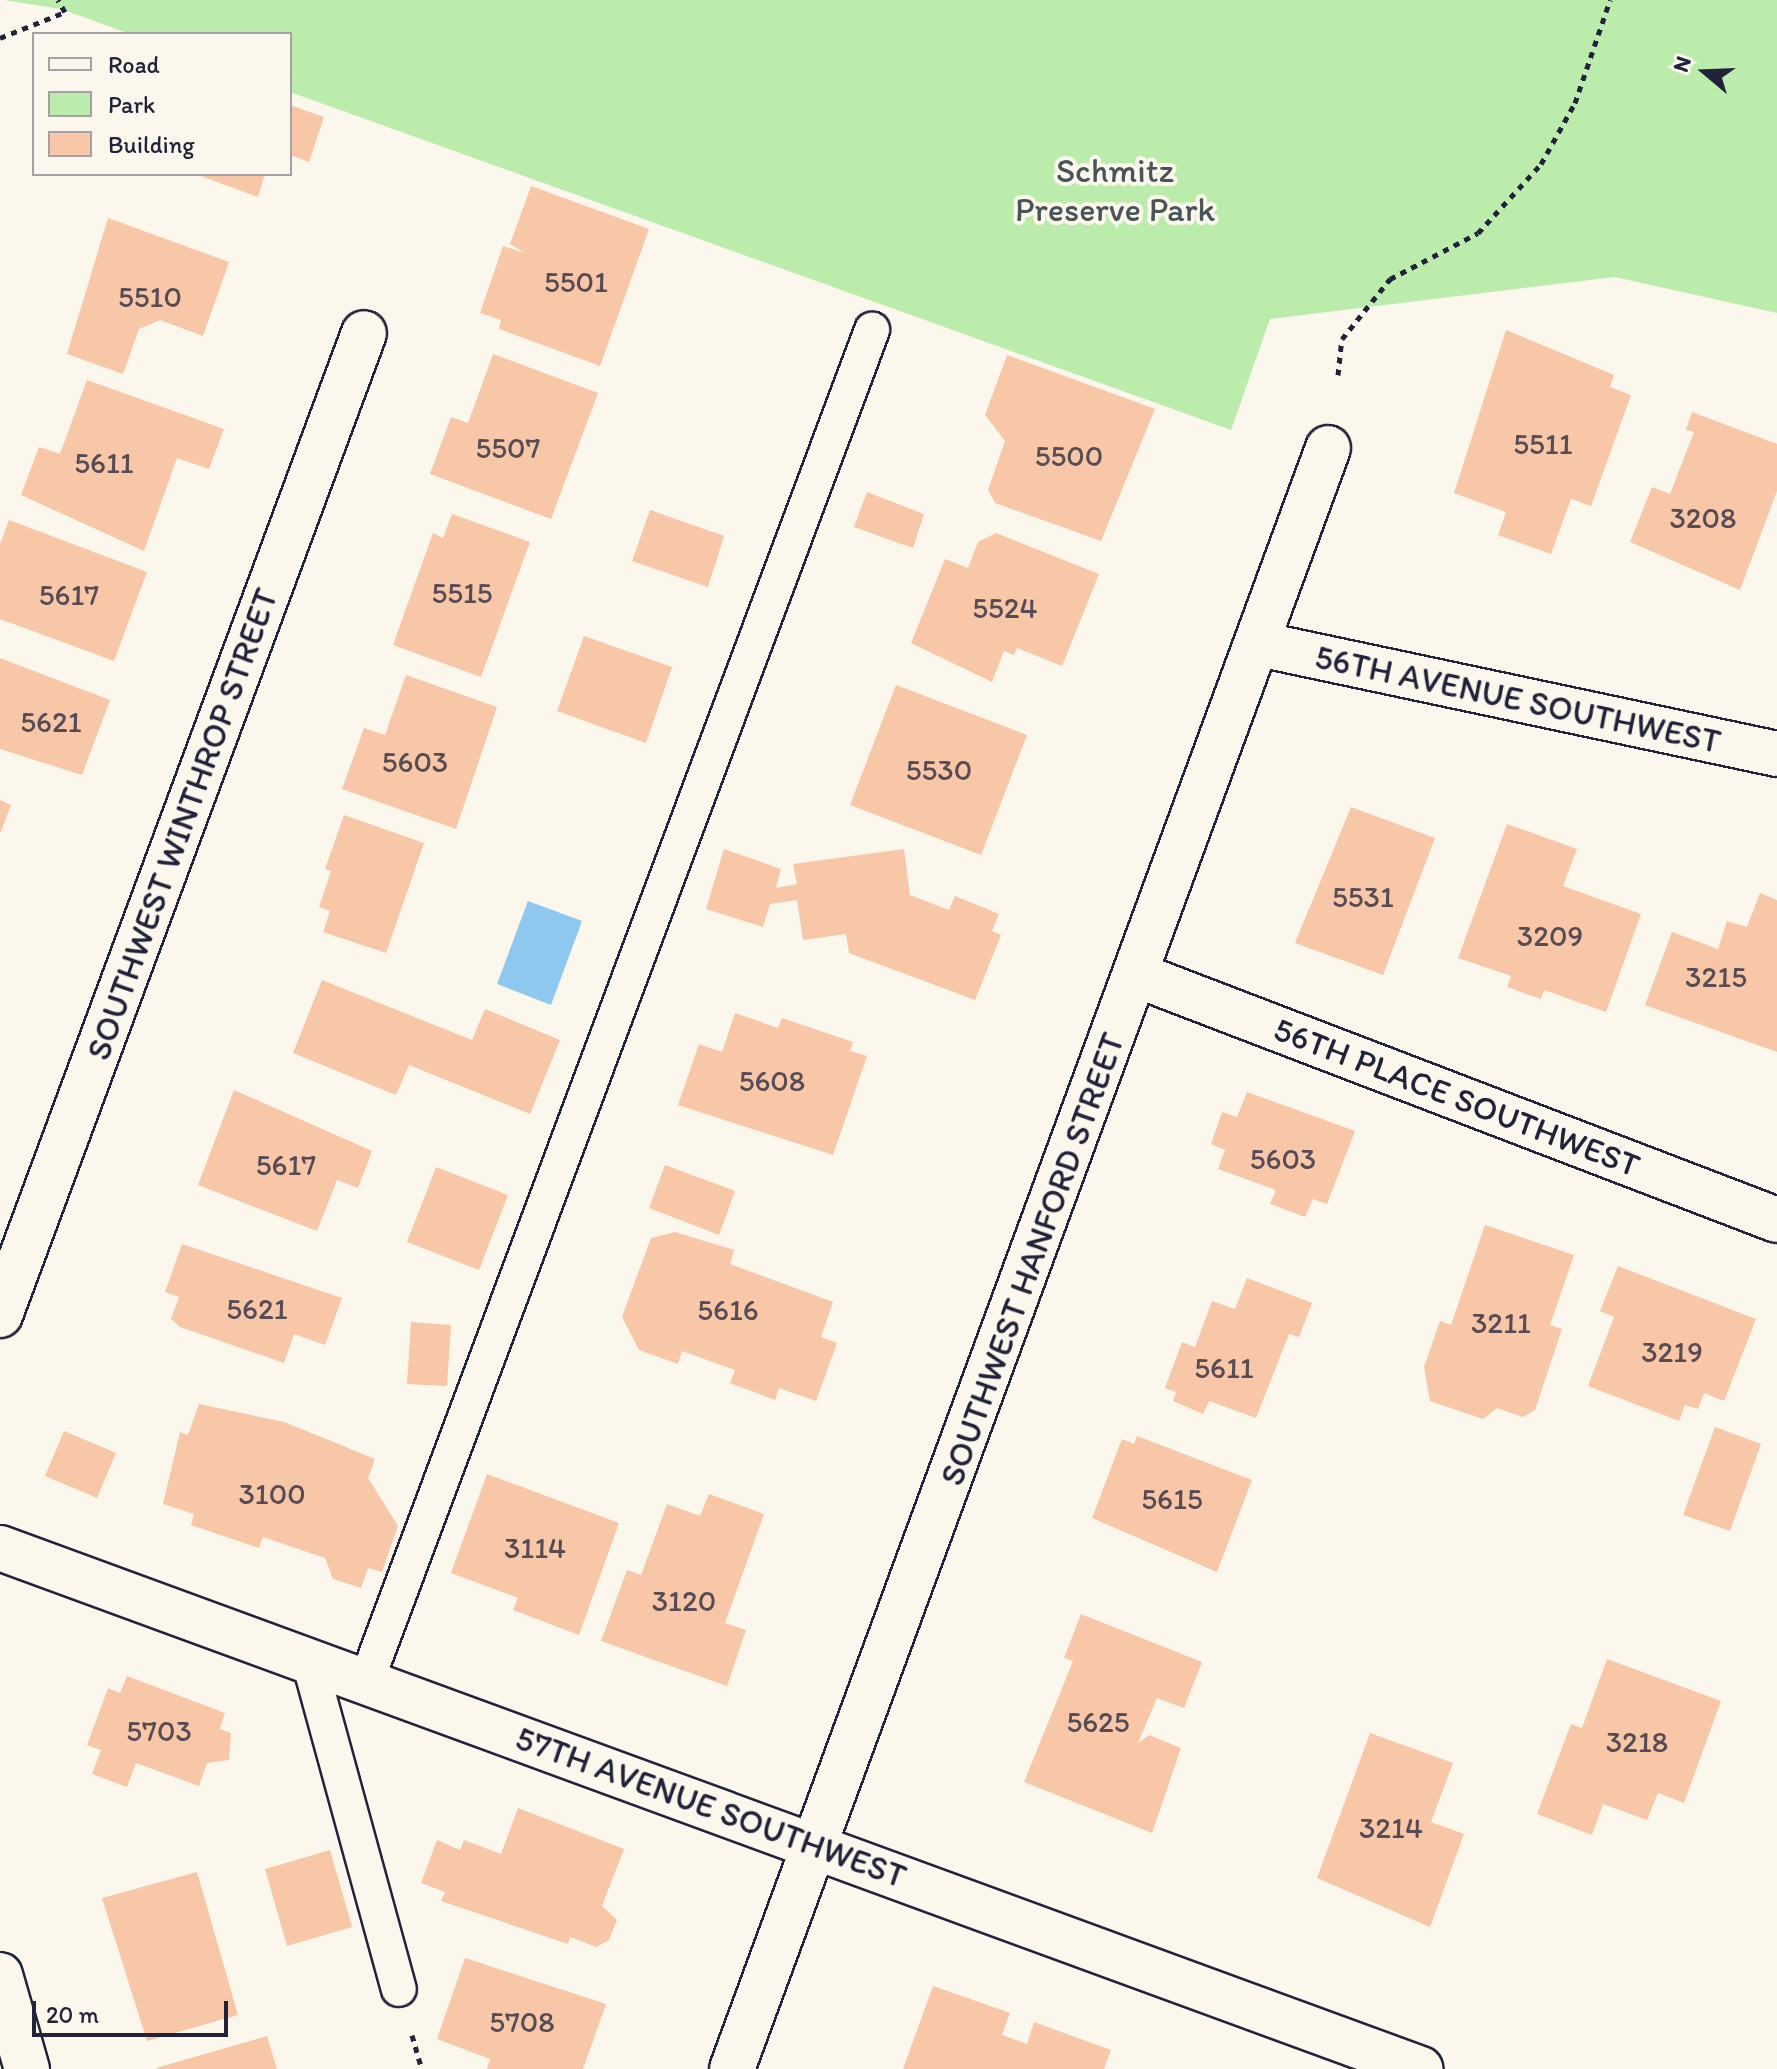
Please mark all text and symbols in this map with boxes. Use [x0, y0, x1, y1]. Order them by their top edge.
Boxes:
legend [32, 32, 292, 176]
north arrow [1665, 32, 1745, 112]
text: Road [108, 50, 160, 79]
text: N [1667, 53, 1697, 75]
text: Park [108, 90, 155, 119]
text: Building [108, 130, 195, 159]
park label: Schmitz Preserve Park [1015, 150, 1215, 230]
house number: 5501 [544, 264, 608, 300]
house number: 5510 [118, 279, 182, 315]
house number: 5511 [1513, 426, 1573, 462]
house number: 5507 [476, 430, 540, 466]
house number: 5500 [1035, 438, 1103, 474]
house number: 5611 [74, 445, 134, 481]
house number: 3208 [1669, 500, 1737, 536]
house number: 5515 [431, 575, 493, 611]
house number: 5617 [39, 577, 99, 613]
street label: SOUTHWEST WINTHROP STREET [77, 583, 287, 1065]
house number: 5524 [972, 590, 1038, 626]
street label: 56TH AVENUE SOUTHWEST [1312, 636, 1724, 762]
house number: 5621 [20, 704, 82, 740]
house number: 5603 [382, 744, 448, 780]
house number: 5530 [906, 752, 972, 788]
house number: 5531 [1332, 879, 1394, 915]
house number: 3209 [1517, 918, 1583, 954]
house number: 3215 [1685, 959, 1747, 995]
street label: 56TH PLACE SOUTHWEST [1269, 1008, 1645, 1186]
street label: SOUTHWEST HANFORD STREET [931, 1027, 1133, 1491]
house number: 5608 [739, 1063, 805, 1099]
house number: 5603 [1250, 1141, 1316, 1177]
house number: 5617 [256, 1147, 316, 1183]
house number: 5621 [226, 1291, 288, 1327]
house number: 5616 [697, 1292, 759, 1328]
house number: 3211 [1471, 1305, 1531, 1341]
house number: 3219 [1641, 1334, 1703, 1370]
house number: 5611 [1194, 1350, 1254, 1386]
house number: 3100 [238, 1476, 306, 1512]
house number: 5615 [1141, 1481, 1203, 1517]
house number: 3114 [504, 1530, 566, 1566]
house number: 3120 [652, 1583, 716, 1619]
house number: 5625 [1066, 1704, 1130, 1740]
house number: 5703 [126, 1713, 192, 1749]
street label: 57TH AVENUE SOUTHWEST [511, 1717, 911, 1897]
house number: 3218 [1606, 1724, 1668, 1760]
house number: 3214 [1359, 1810, 1423, 1846]
scale bar [36, 1985, 232, 2035]
text: 20 m [46, 2000, 99, 2029]
house number: 5708 [489, 2004, 555, 2040]

